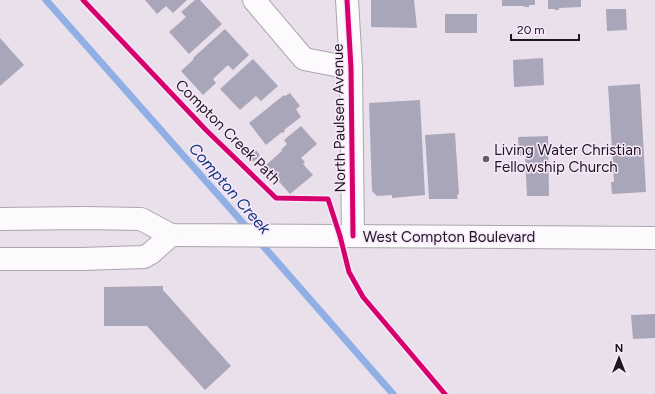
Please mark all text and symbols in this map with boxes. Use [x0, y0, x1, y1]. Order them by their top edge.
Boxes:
scale bar [511, 16, 579, 42]
text: 20 m [517, 23, 545, 37]
street label: North Paulsen Avenue [329, 43, 349, 193]
street label: Compton Creek Path [172, 76, 284, 188]
water label: Compton Creek [185, 138, 275, 238]
place label: Living Water Christian Fellowship Church [494, 141, 641, 176]
marker: Living Water Christian Fellowship Church [481, 154, 491, 164]
street label: West Compton Boulevard [363, 228, 535, 246]
north arrow [599, 338, 639, 378]
text: N [615, 342, 623, 355]

